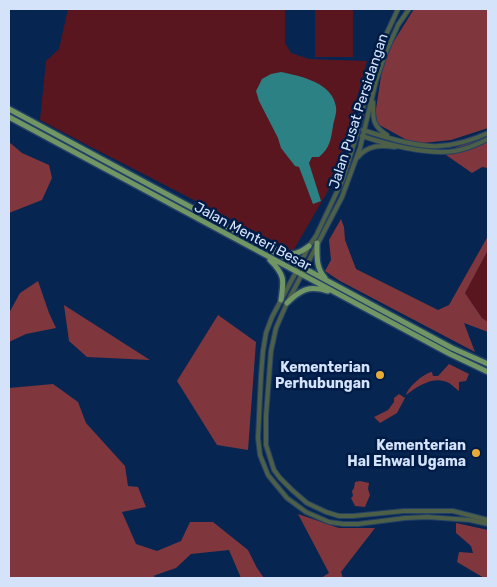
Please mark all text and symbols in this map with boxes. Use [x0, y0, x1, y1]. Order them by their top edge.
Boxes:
street label: Jalan Pusat Persidangan [325, 31, 392, 191]
street label: Jalan Menteri Besar [191, 198, 315, 275]
place label: Kementerian Perhubungan [275, 359, 370, 392]
marker: Kementerian Perhubungan [374, 369, 386, 381]
place label: Kementerian Hal Ehwal Ugama [347, 437, 466, 470]
marker: Kementerian Hal Ehwal Ugama [470, 447, 482, 459]

